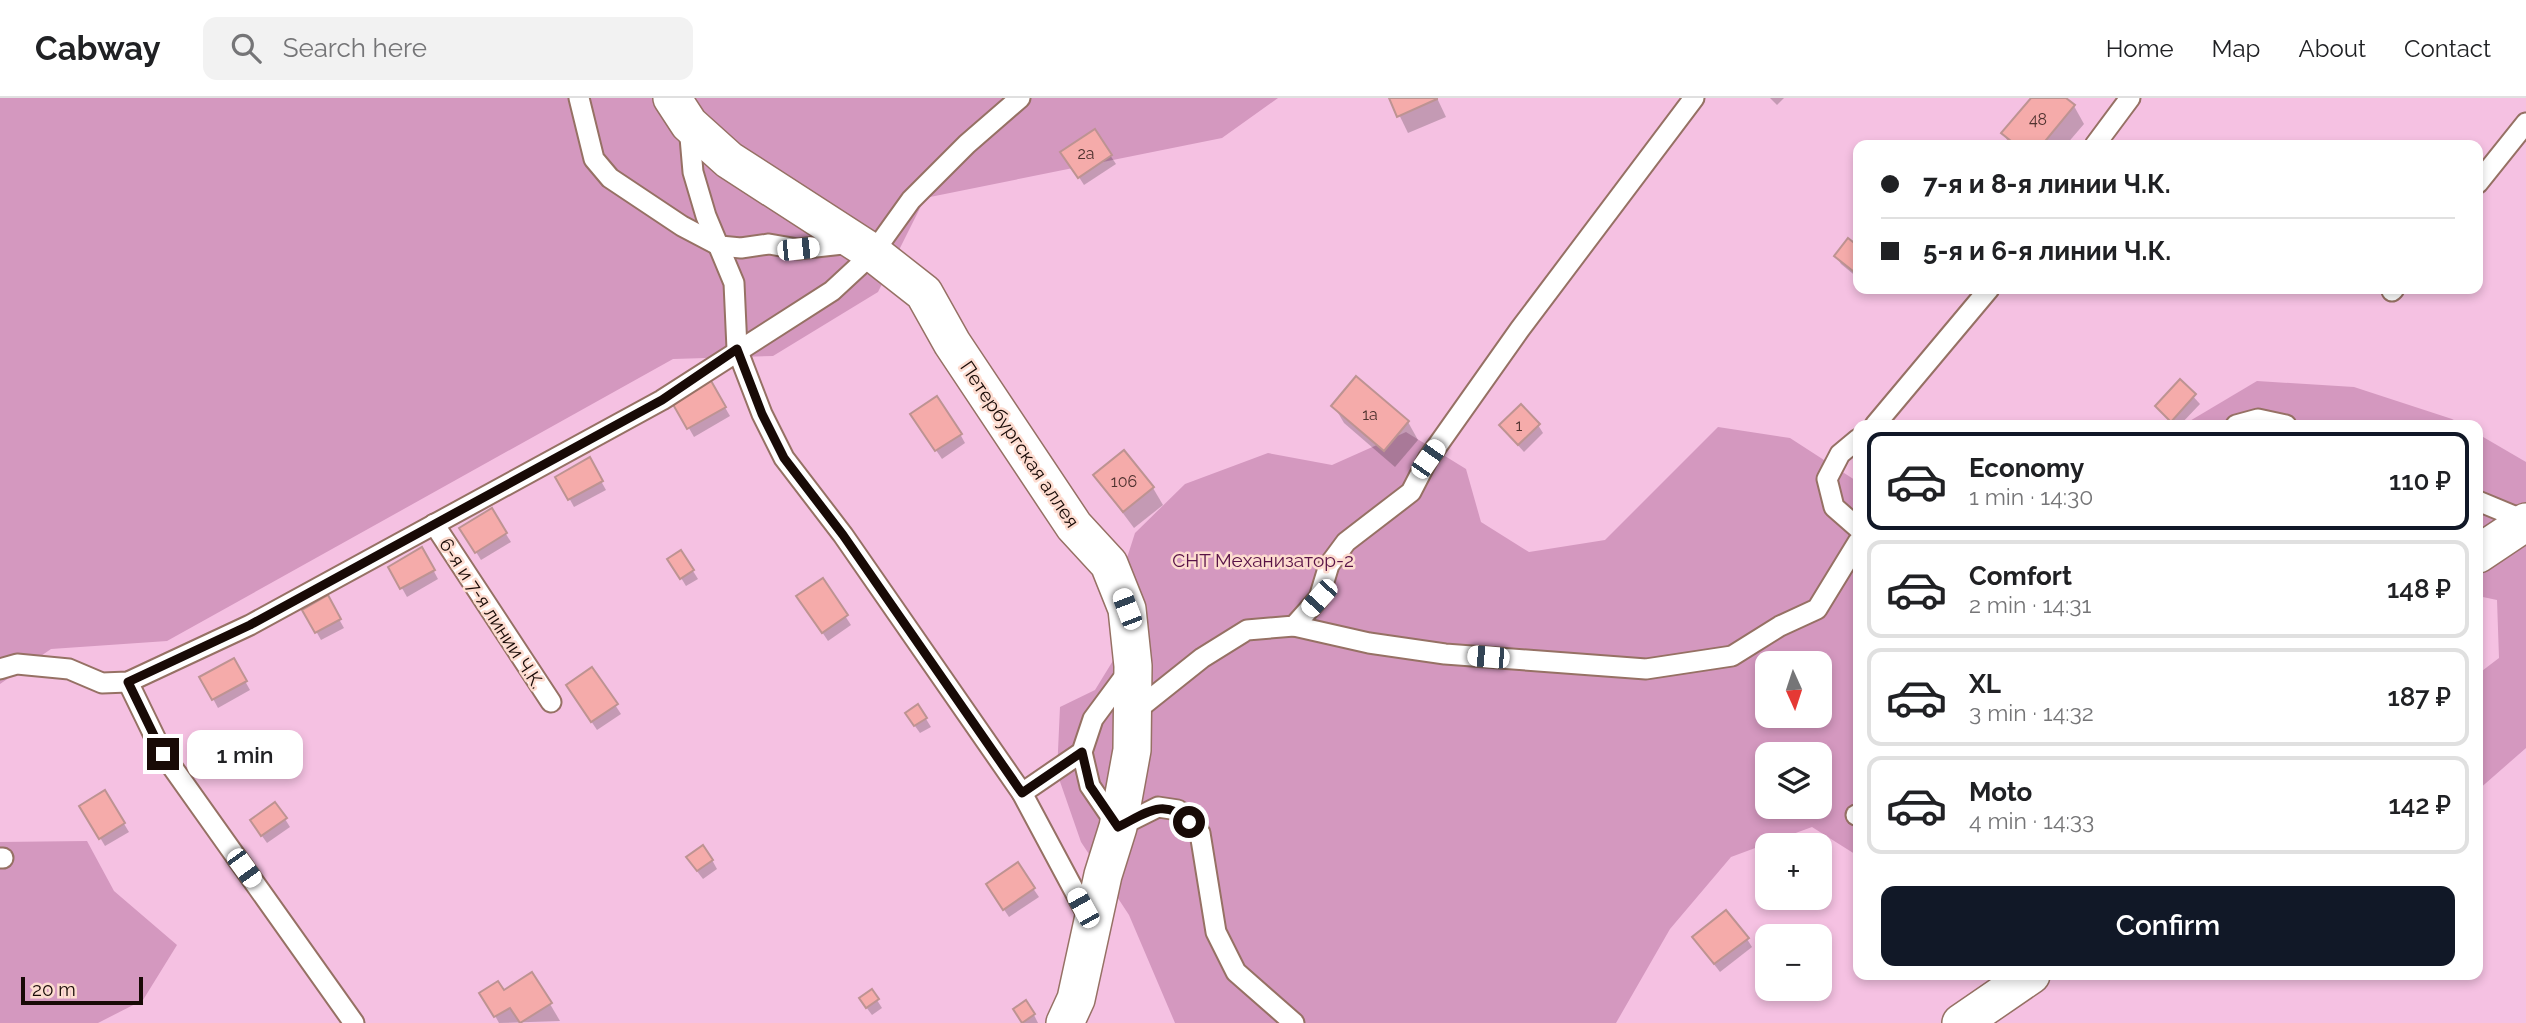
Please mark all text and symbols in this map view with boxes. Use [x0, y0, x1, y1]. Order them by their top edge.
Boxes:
search box [203, 17, 693, 80]
text: Cabway [35, 29, 161, 68]
icon: search [227, 29, 265, 67]
text: Search here [283, 33, 427, 63]
text: Home [2106, 34, 2174, 63]
text: Map [2212, 34, 2260, 63]
text: About [2298, 34, 2366, 63]
text: Contact [2404, 34, 2491, 63]
house number: 48 [2029, 110, 2047, 129]
house number: 2а [1077, 144, 1095, 163]
text: 7-я и 8-я линии Ч.К. [1923, 169, 2171, 199]
car [777, 236, 820, 262]
text: 5-я и 6-я линии Ч.К. [1923, 236, 2171, 266]
street label: Петербургская аллея [956, 357, 1084, 531]
house number: 1а [1362, 405, 1378, 424]
house number: 1 [1516, 416, 1523, 435]
car [1408, 436, 1449, 482]
icon: car [1885, 450, 1948, 513]
text: Economy [1969, 453, 2084, 483]
text: 110 ₽ [2389, 466, 2451, 496]
house number: 106 [1111, 472, 1137, 491]
text: 1 min · 14:30 [1969, 483, 2093, 510]
street label: 6-я и 7-я линии Ч.К. [435, 534, 549, 692]
park label: СНТ Механизатор-2 [1172, 549, 1354, 571]
icon: car [1885, 558, 1948, 621]
text: Comfort [1969, 561, 2072, 591]
text: 148 ₽ [2387, 574, 2451, 604]
car [1298, 575, 1341, 621]
car [1110, 586, 1145, 632]
text: 2 min · 14:31 [1969, 591, 2091, 618]
car [1467, 645, 1510, 669]
north arrow [1755, 651, 1832, 728]
map controls [1755, 651, 1832, 1001]
icon: car [1885, 666, 1948, 729]
text: XL [1969, 669, 2001, 699]
text: 187 ₽ [2387, 682, 2451, 712]
text: 3 min · 14:32 [1969, 699, 2094, 726]
callout: 1 min [188, 730, 303, 778]
route end [147, 738, 179, 770]
text: 1 min [216, 741, 274, 768]
button: layers [1755, 742, 1832, 819]
icon: car [1885, 774, 1948, 837]
text: Moto [1969, 777, 2032, 807]
text: 142 ₽ [2388, 790, 2451, 820]
route start [1173, 806, 1205, 838]
text: 4 min · 14:33 [1969, 807, 2094, 834]
button: + [1755, 833, 1832, 910]
car [224, 845, 265, 891]
car [1064, 885, 1103, 931]
button: Confirm [1881, 886, 2455, 966]
button: − [1755, 924, 1832, 1001]
scale bar [21, 974, 144, 1006]
text: 20 m [32, 978, 76, 1000]

